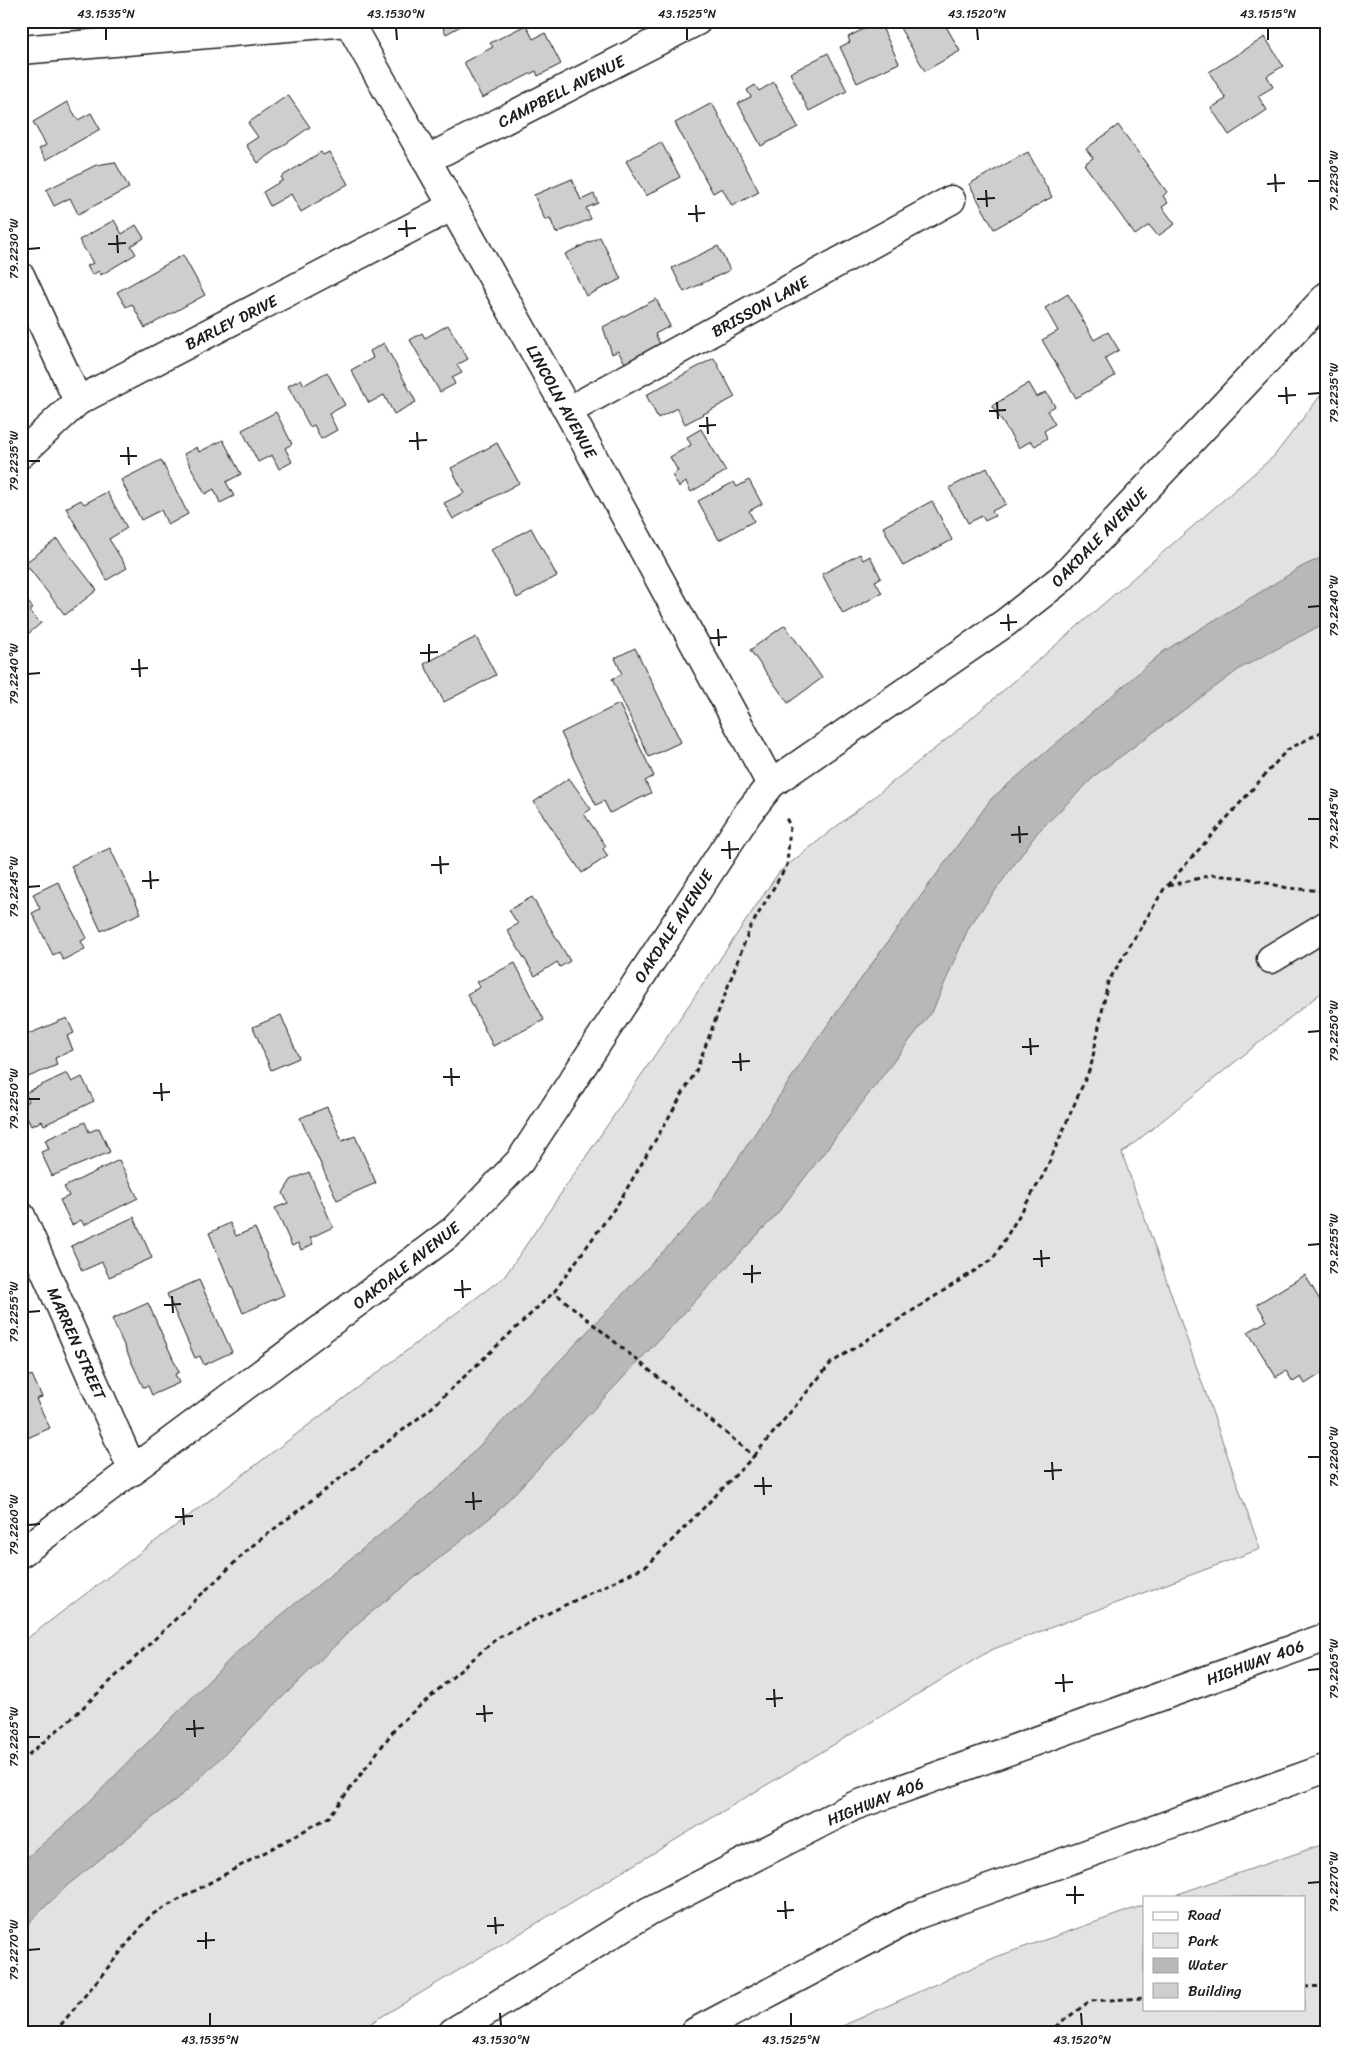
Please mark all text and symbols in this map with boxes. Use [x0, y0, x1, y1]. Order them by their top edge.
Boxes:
text: 43.1535°N [77, 3, 135, 25]
text: 43.1530°N [367, 3, 426, 25]
text: 43.1525°N [658, 3, 717, 25]
text: 43.1520°N [948, 3, 1007, 25]
text: 43.1515°N [1240, 3, 1297, 25]
street label: CAMPBELL AVENUE [492, 46, 631, 136]
text: 79.2230°W [1323, 150, 1345, 211]
text: 79.2230°W [3, 218, 25, 279]
street label: BRISSON LANE [706, 267, 816, 345]
street label: BARLEY DRIVE [180, 286, 284, 358]
street label: LINCOLN AVENUE [518, 339, 606, 465]
text: 79.2235°W [1323, 362, 1345, 423]
text: 79.2235°W [3, 430, 25, 491]
street label: OAKDALE AVENUE [1044, 480, 1156, 594]
text: 79.2240°W [1323, 575, 1345, 637]
text: 79.2240°W [3, 643, 25, 705]
text: 79.2245°W [1323, 788, 1345, 849]
text: 79.2245°W [3, 856, 25, 917]
street label: OAKDALE AVENUE [626, 863, 722, 989]
text: 79.2250°W [1323, 1000, 1345, 1062]
text: 79.2250°W [3, 1068, 25, 1130]
street label: OAKDALE AVENUE [346, 1213, 467, 1317]
text: 79.2255°W [1323, 1213, 1345, 1274]
text: 79.2255°W [3, 1281, 25, 1342]
street label: MARREN STREET [39, 1282, 115, 1406]
text: 79.2260°W [1323, 1426, 1345, 1487]
text: 79.2260°W [3, 1494, 25, 1555]
street label: HIGHWAY 406 [1202, 1631, 1308, 1694]
text: 79.2265°W [1323, 1638, 1345, 1699]
text: 79.2265°W [3, 1706, 25, 1767]
street label: HIGHWAY 406 [822, 1769, 928, 1834]
text: 79.2270°W [1323, 1851, 1345, 1912]
legend [1143, 1896, 1306, 2010]
text: Road [1188, 1902, 1221, 1928]
text: 79.2270°W [3, 1919, 25, 1980]
text: Park [1188, 1928, 1219, 1954]
text: Water [1188, 1952, 1228, 1978]
text: Building [1188, 1978, 1242, 2004]
text: 43.1535°N [181, 2029, 239, 2051]
text: 43.1530°N [472, 2029, 531, 2051]
text: 43.1525°N [762, 2029, 821, 2051]
text: 43.1520°N [1053, 2029, 1112, 2051]

